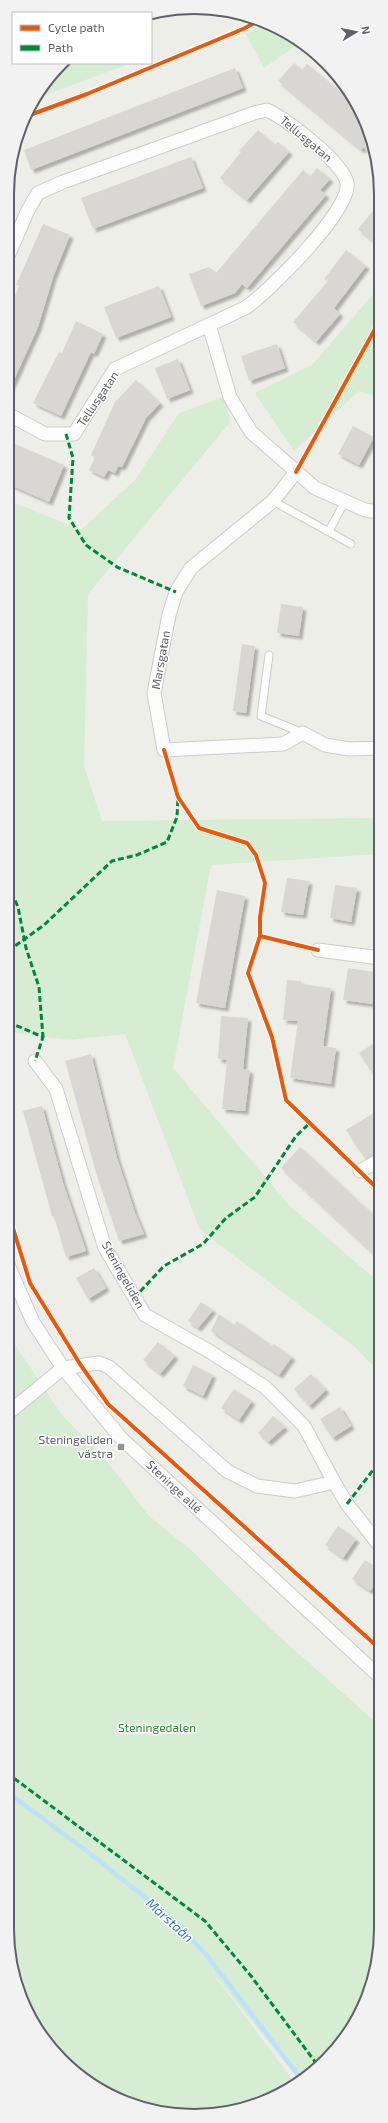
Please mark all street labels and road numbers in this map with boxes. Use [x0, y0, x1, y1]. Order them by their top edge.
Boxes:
street label: Tellusgatan [278, 112, 335, 164]
street label: Tellusgatan [74, 368, 121, 429]
street label: Marsgatan [148, 629, 172, 690]
street label: Steningeliden [100, 1239, 148, 1311]
street label: Steninge allé [144, 1457, 205, 1515]

